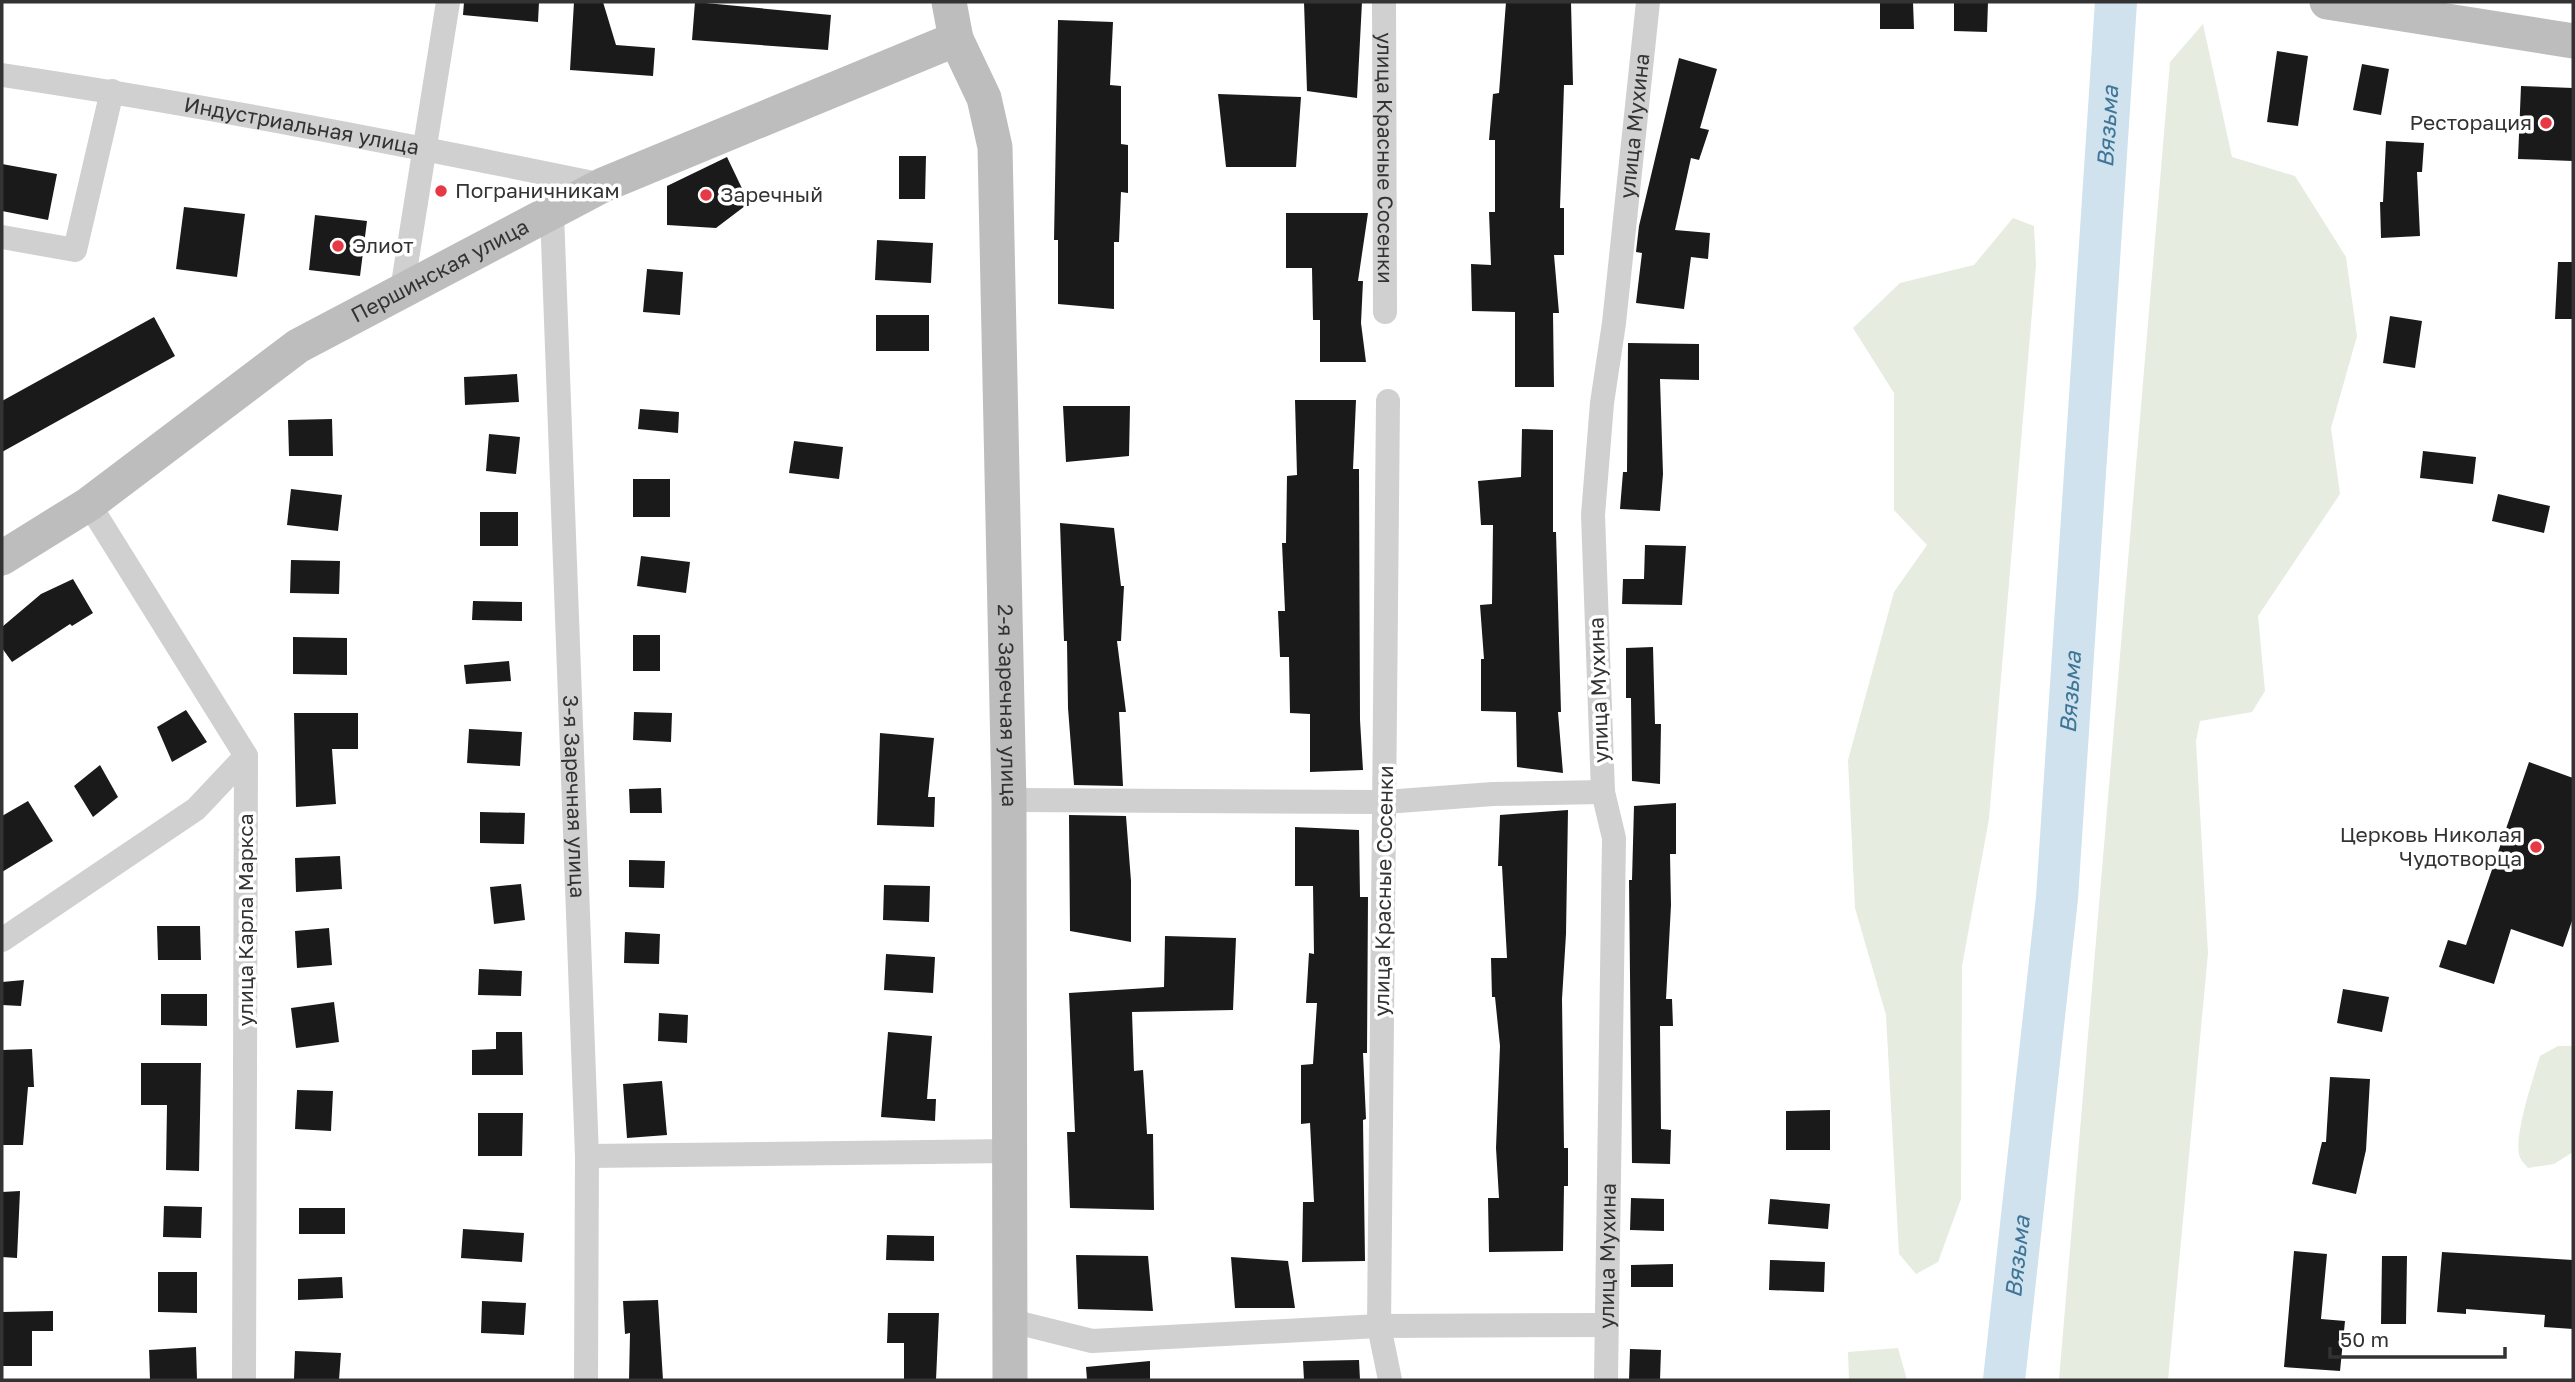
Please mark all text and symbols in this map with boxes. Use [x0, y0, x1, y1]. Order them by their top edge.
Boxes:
street label: улица Красные Сосенки [1372, 32, 1399, 284]
street label: улица Мухина [1613, 52, 1654, 200]
water label: Вязьма [2090, 84, 2124, 168]
street label: Индустриальная улица [182, 91, 422, 160]
place label: Ресторация [2410, 109, 2532, 135]
marker: Ресторация [2538, 115, 2554, 131]
place label: Пограничникам [455, 177, 620, 203]
place label: Заречный [720, 181, 823, 207]
marker: Пограничникам [433, 183, 449, 199]
marker: Заречный [698, 187, 714, 203]
street label: Першинская улица [346, 213, 533, 328]
place label: Элиот [352, 232, 413, 258]
marker: Элиот [330, 238, 346, 254]
street label: 2-я Заречная улица [993, 604, 1023, 807]
street label: улица Мухина [1582, 617, 1614, 763]
water label: Вязьма [2053, 649, 2086, 734]
street label: 3-я Заречная улица [558, 695, 591, 899]
street label: улица Красные Сосенки [1368, 765, 1398, 1017]
street label: улица Карла Маркса [232, 813, 258, 1027]
place label: Церковь Николая Чудотворца [2340, 821, 2522, 871]
marker: Церковь Николая Чудотворца [2528, 839, 2544, 855]
street label: улица Мухина [1593, 1183, 1621, 1329]
water label: Вязьма [1998, 1213, 2035, 1299]
scale bar [2330, 1316, 2505, 1360]
text: 50 m [2340, 1326, 2389, 1352]

